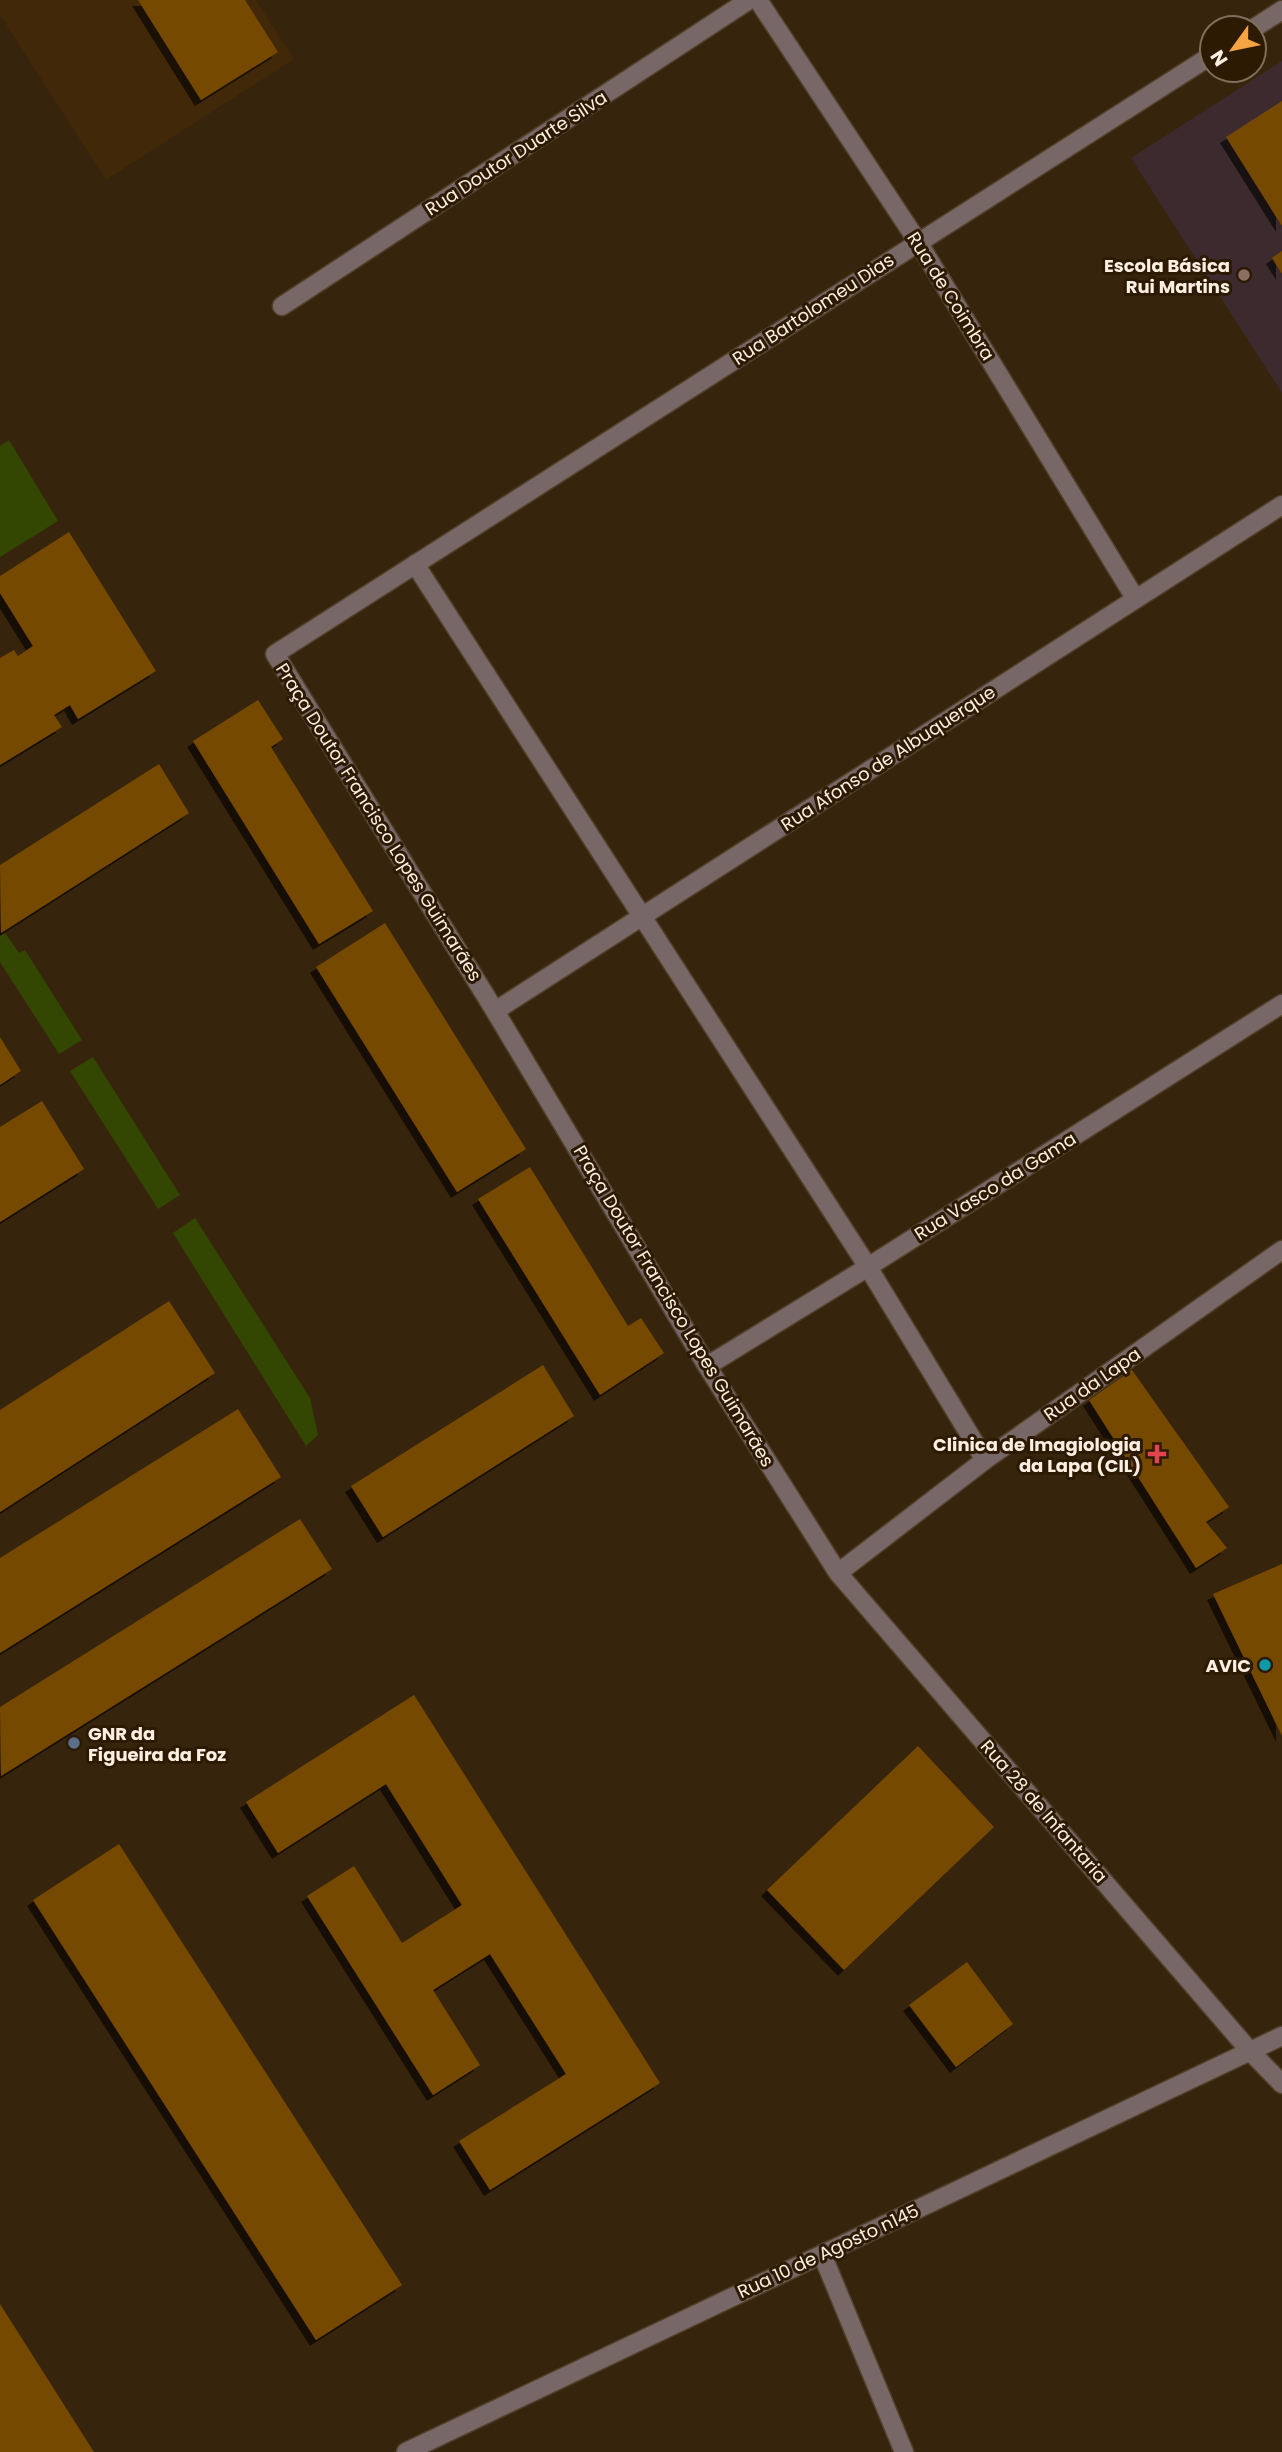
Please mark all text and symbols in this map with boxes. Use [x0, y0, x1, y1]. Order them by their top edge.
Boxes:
north arrow [1198, 14, 1268, 84]
text: N [1204, 45, 1234, 71]
street label: Rua Doutor Duarte Silva [420, 85, 612, 221]
street label: Rua de Coimbra [901, 227, 1001, 365]
street label: Rua Bartolomeu Dias [727, 247, 899, 371]
place label: Escola Básica Rui Martins [1104, 253, 1230, 299]
marker: Escola Básica Rui Martins [1236, 267, 1252, 283]
street label: Praça Doutor Francisco Lopes Guimarães [270, 658, 488, 986]
street label: Rua Afonso de Albuquerque [776, 679, 1000, 837]
street label: Rua Vasco da Gama [909, 1126, 1081, 1246]
street label: Praça Doutor Francisco Lopes Guimarães [568, 1141, 780, 1471]
street label: Rua da Lapa [1039, 1341, 1145, 1427]
place label: Clinica de Imagiologia da Lapa (CIL) [933, 1432, 1141, 1478]
marker: Clinica de Imagiologia da Lapa (CIL) [1147, 1444, 1167, 1464]
place label: AVIC [1206, 1653, 1251, 1678]
marker: AVIC [1257, 1657, 1273, 1673]
place label: GNR da Figueira da Foz [88, 1721, 226, 1767]
street label: Rua 28 de Infantaria [975, 1734, 1113, 1888]
marker: GNR da Figueira da Foz [66, 1735, 82, 1751]
street label: Rua 10 de Agosto n145 [733, 2198, 923, 2304]

